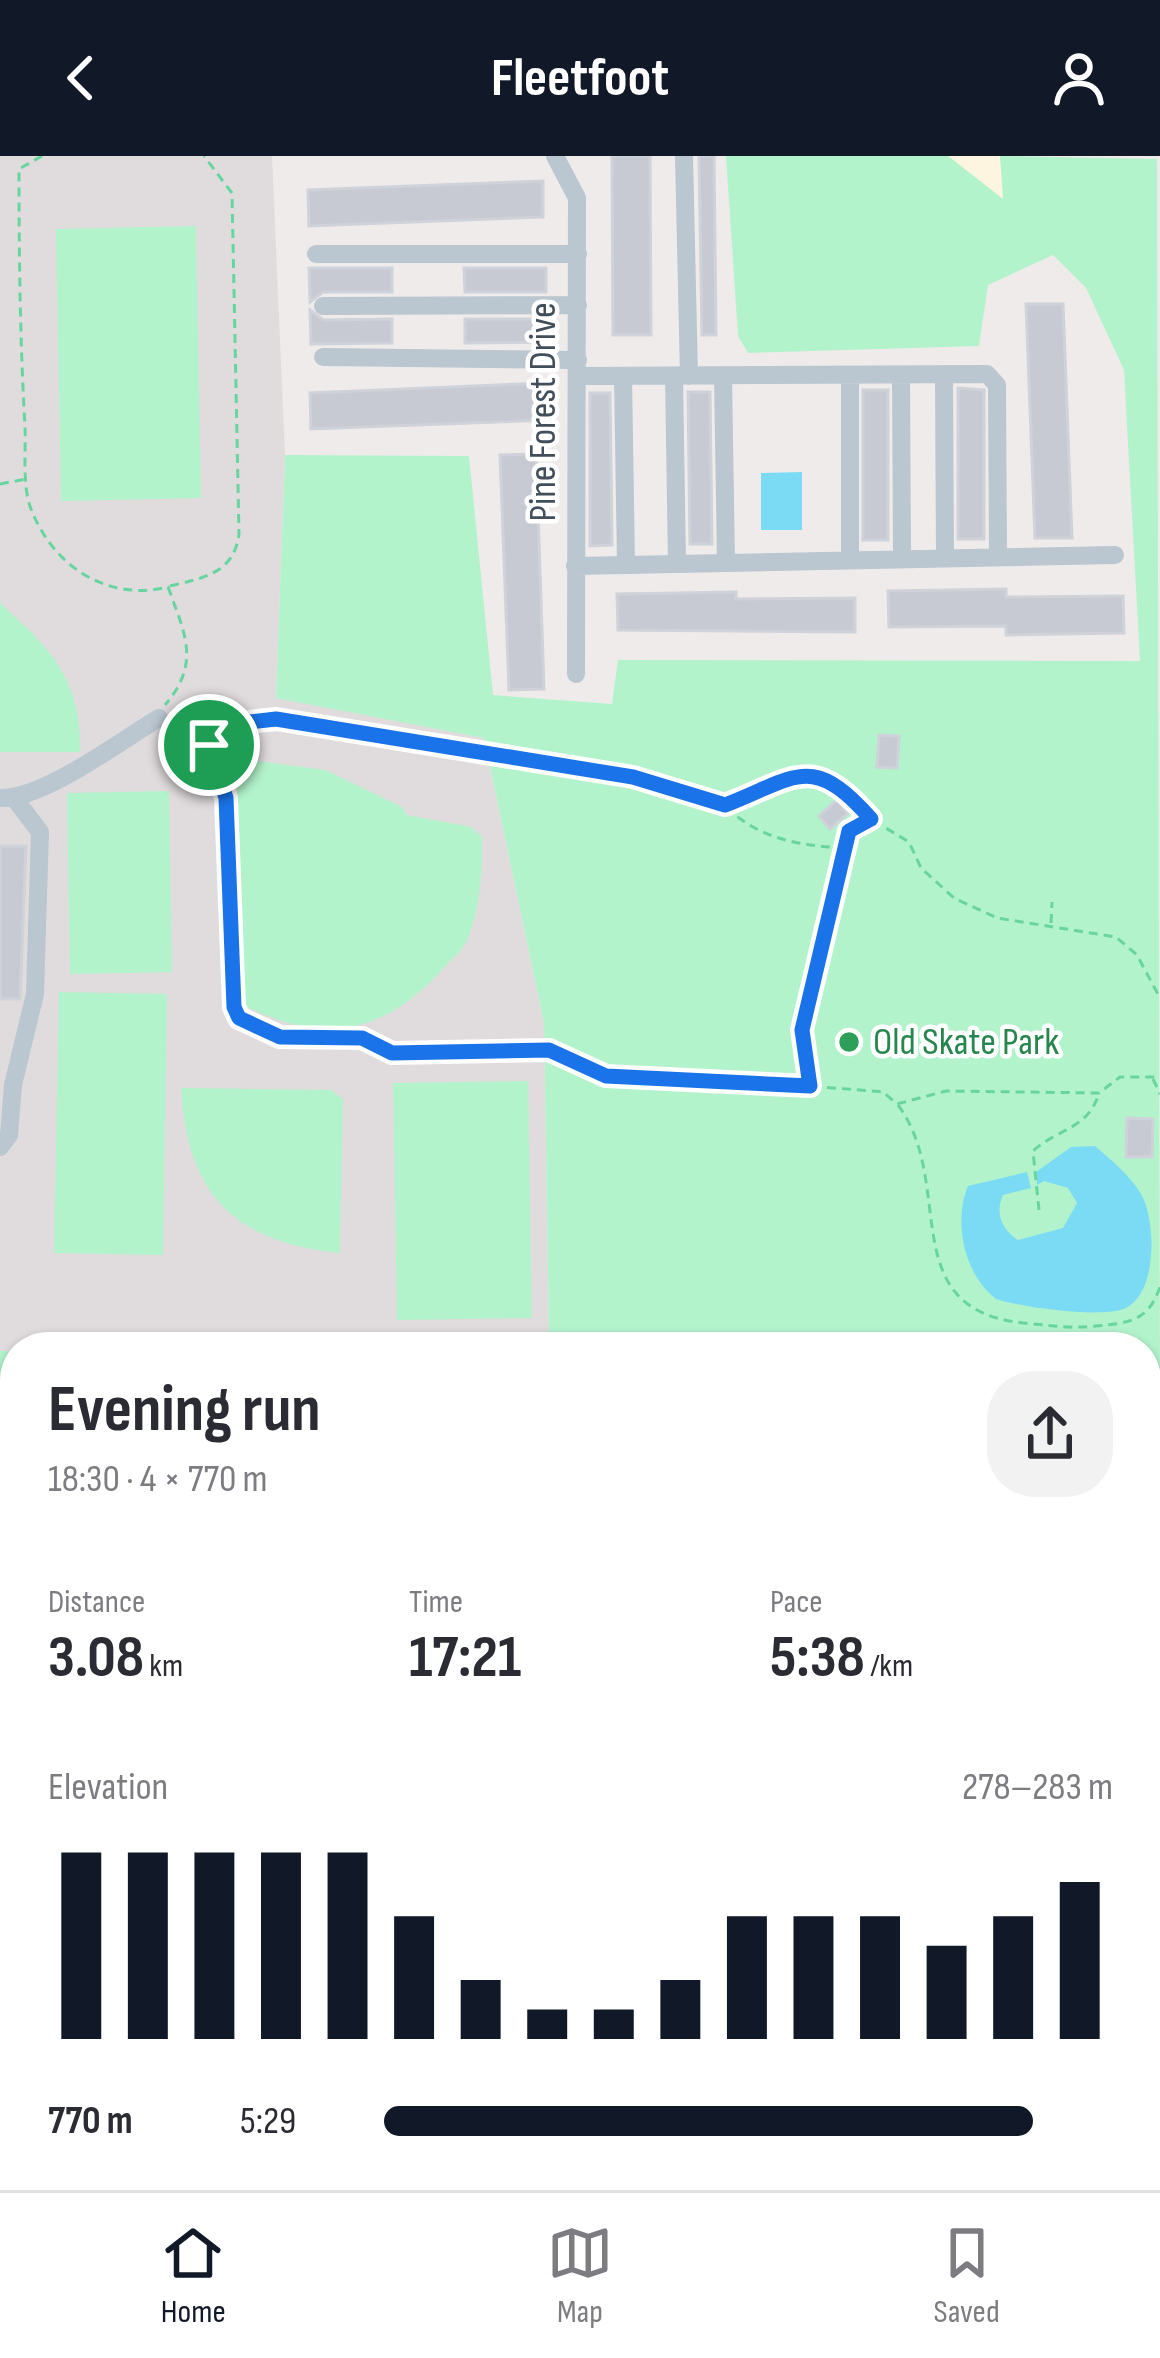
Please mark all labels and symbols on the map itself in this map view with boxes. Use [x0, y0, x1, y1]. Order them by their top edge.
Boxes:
street label: Pine Forest Drive [520, 302, 567, 522]
pin [158, 694, 260, 796]
place label: Old Skate Park [873, 1019, 1059, 1066]
marker: Old Skate Park [836, 1029, 862, 1055]

